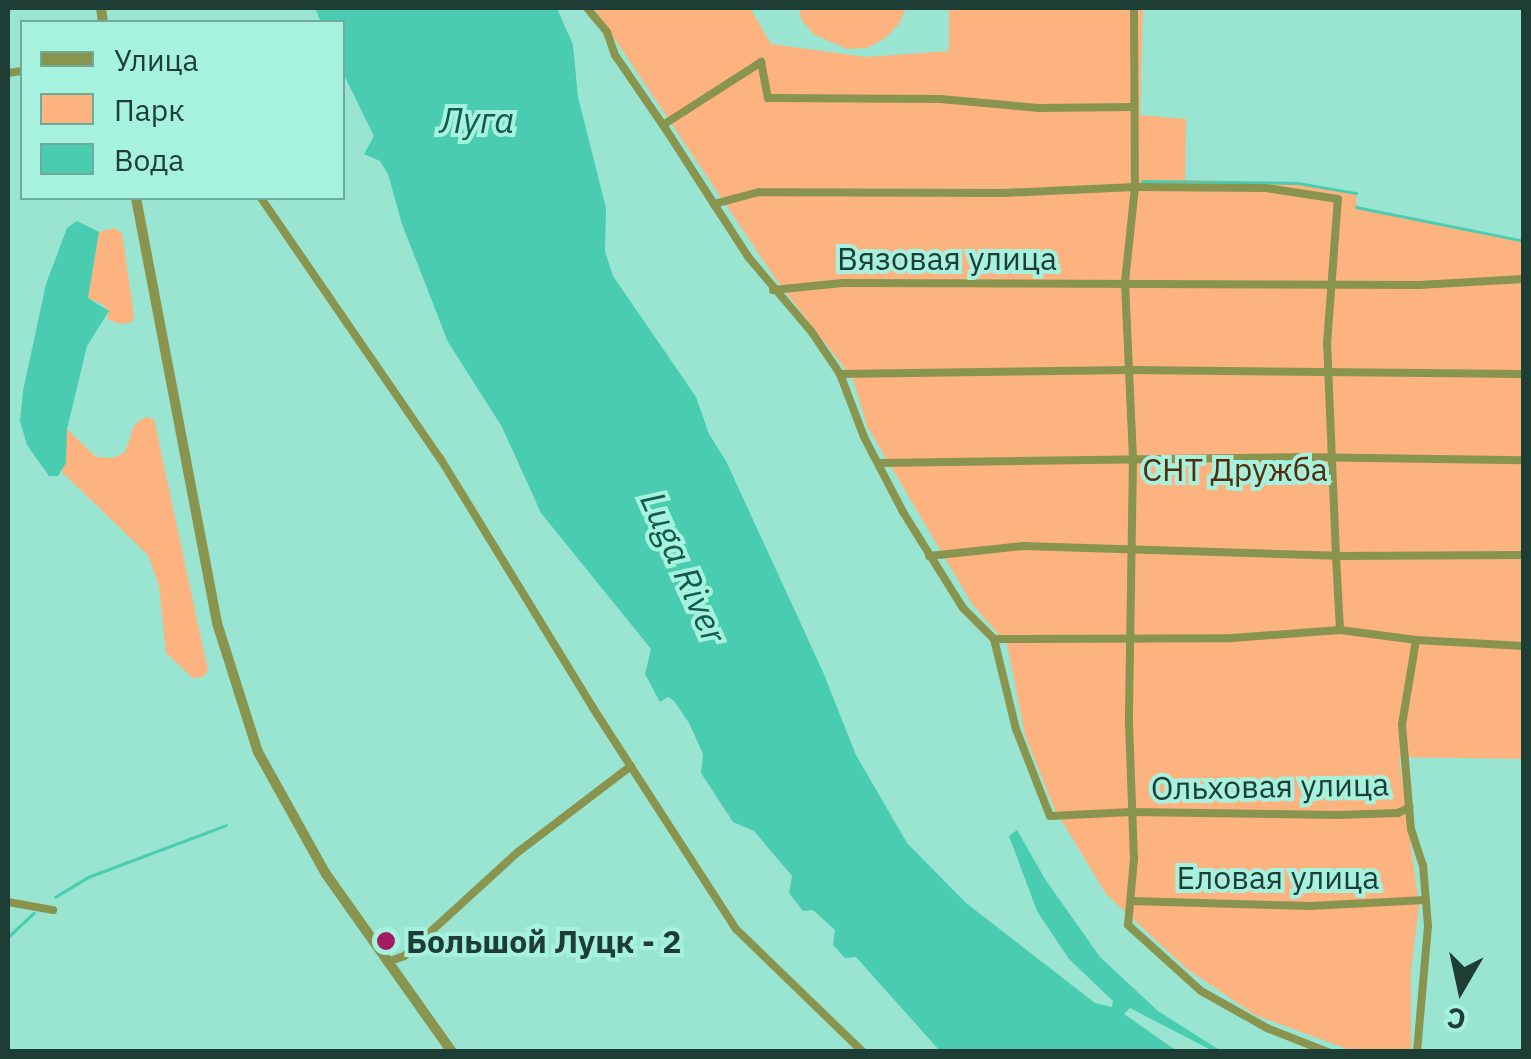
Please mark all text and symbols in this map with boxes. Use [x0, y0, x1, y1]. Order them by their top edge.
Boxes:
legend [20, 20, 345, 200]
text: Улица [114, 40, 199, 79]
text: Парк [114, 90, 185, 129]
water label: Луга [440, 99, 514, 141]
text: Вода [114, 140, 184, 179]
street label: Вязовая улица [837, 239, 1057, 277]
park label: СНТ Дружба [1142, 450, 1328, 488]
water label: Luga River [632, 485, 736, 649]
street label: Ольховая улица [1151, 765, 1389, 807]
street label: Еловая улица [1177, 858, 1379, 896]
place label: Большой Луцк - 2 [406, 922, 682, 960]
marker: Большой Луцк - 2 [375, 930, 397, 952]
north arrow [1411, 939, 1511, 1039]
text: С [1444, 999, 1468, 1039]

